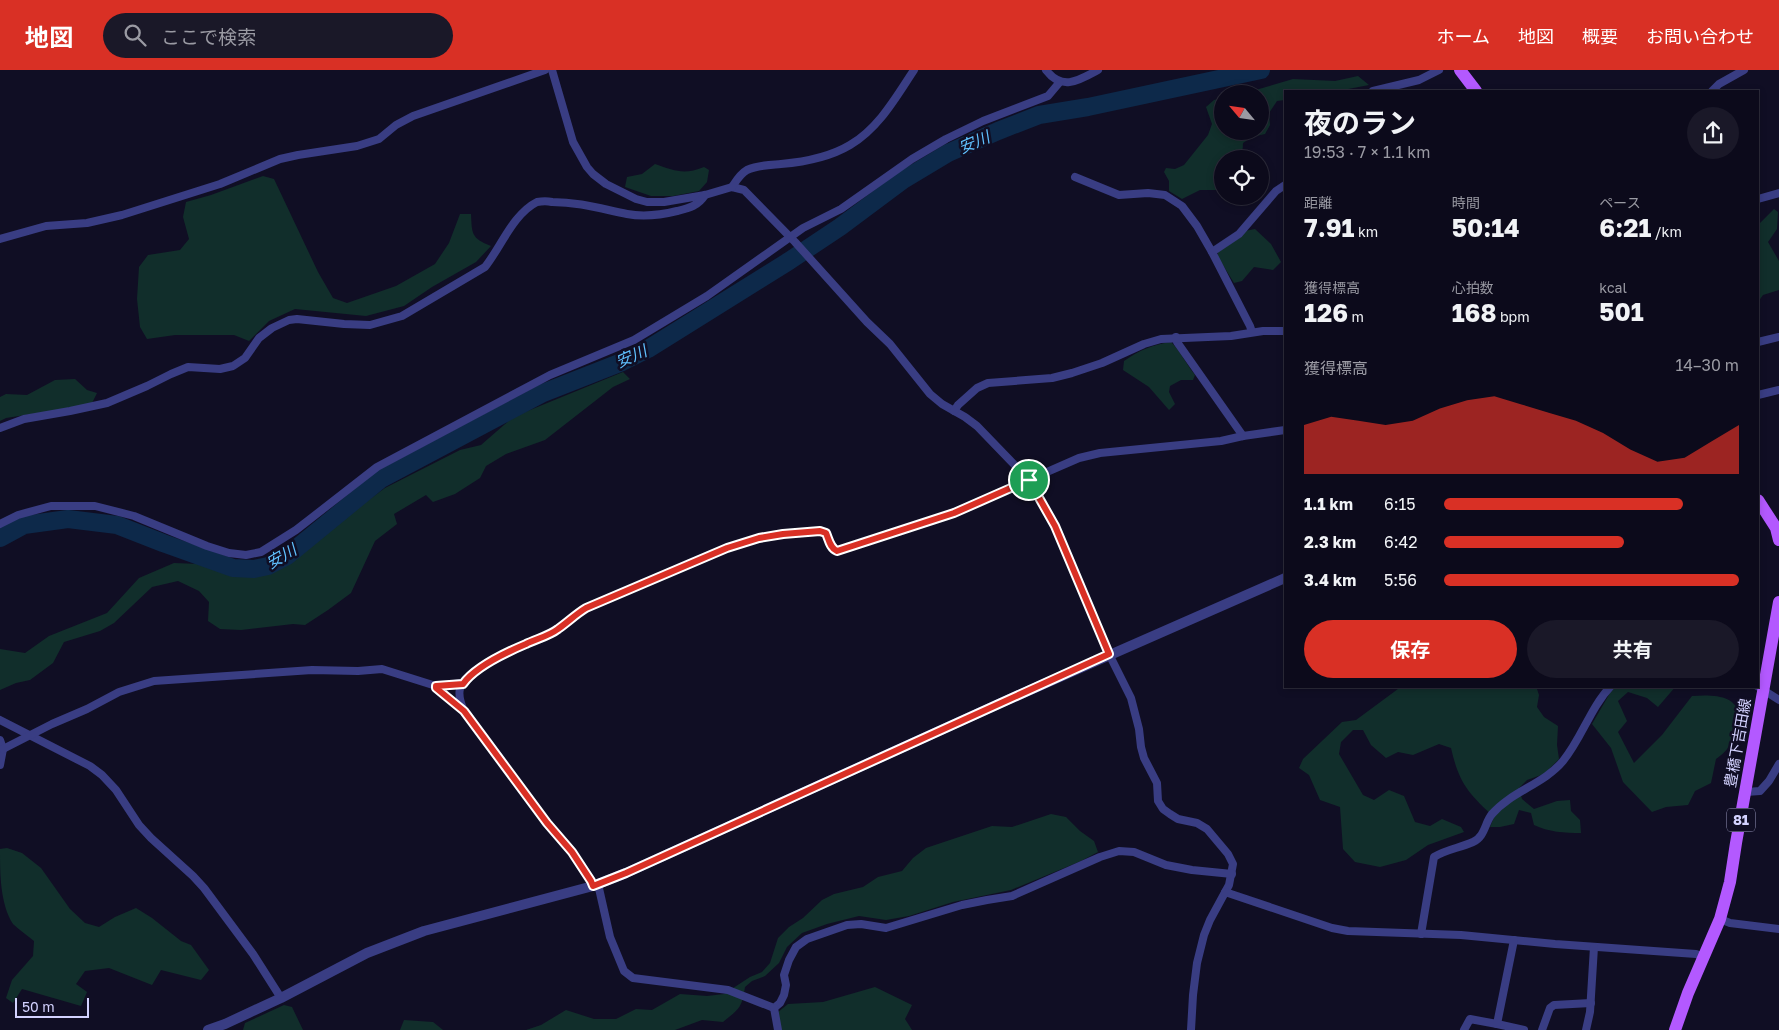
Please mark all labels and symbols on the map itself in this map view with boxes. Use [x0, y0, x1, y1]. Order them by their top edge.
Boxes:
north arrow [1214, 85, 1269, 140]
water label: 安川 [955, 126, 994, 157]
water label: 安川 [612, 340, 652, 372]
pin [1008, 459, 1050, 501]
water label: 安川 [262, 538, 302, 573]
street label: 豊橋下吉田線 [1720, 697, 1754, 789]
road number: 81 [1727, 808, 1755, 832]
scale bar [15, 995, 89, 1018]

